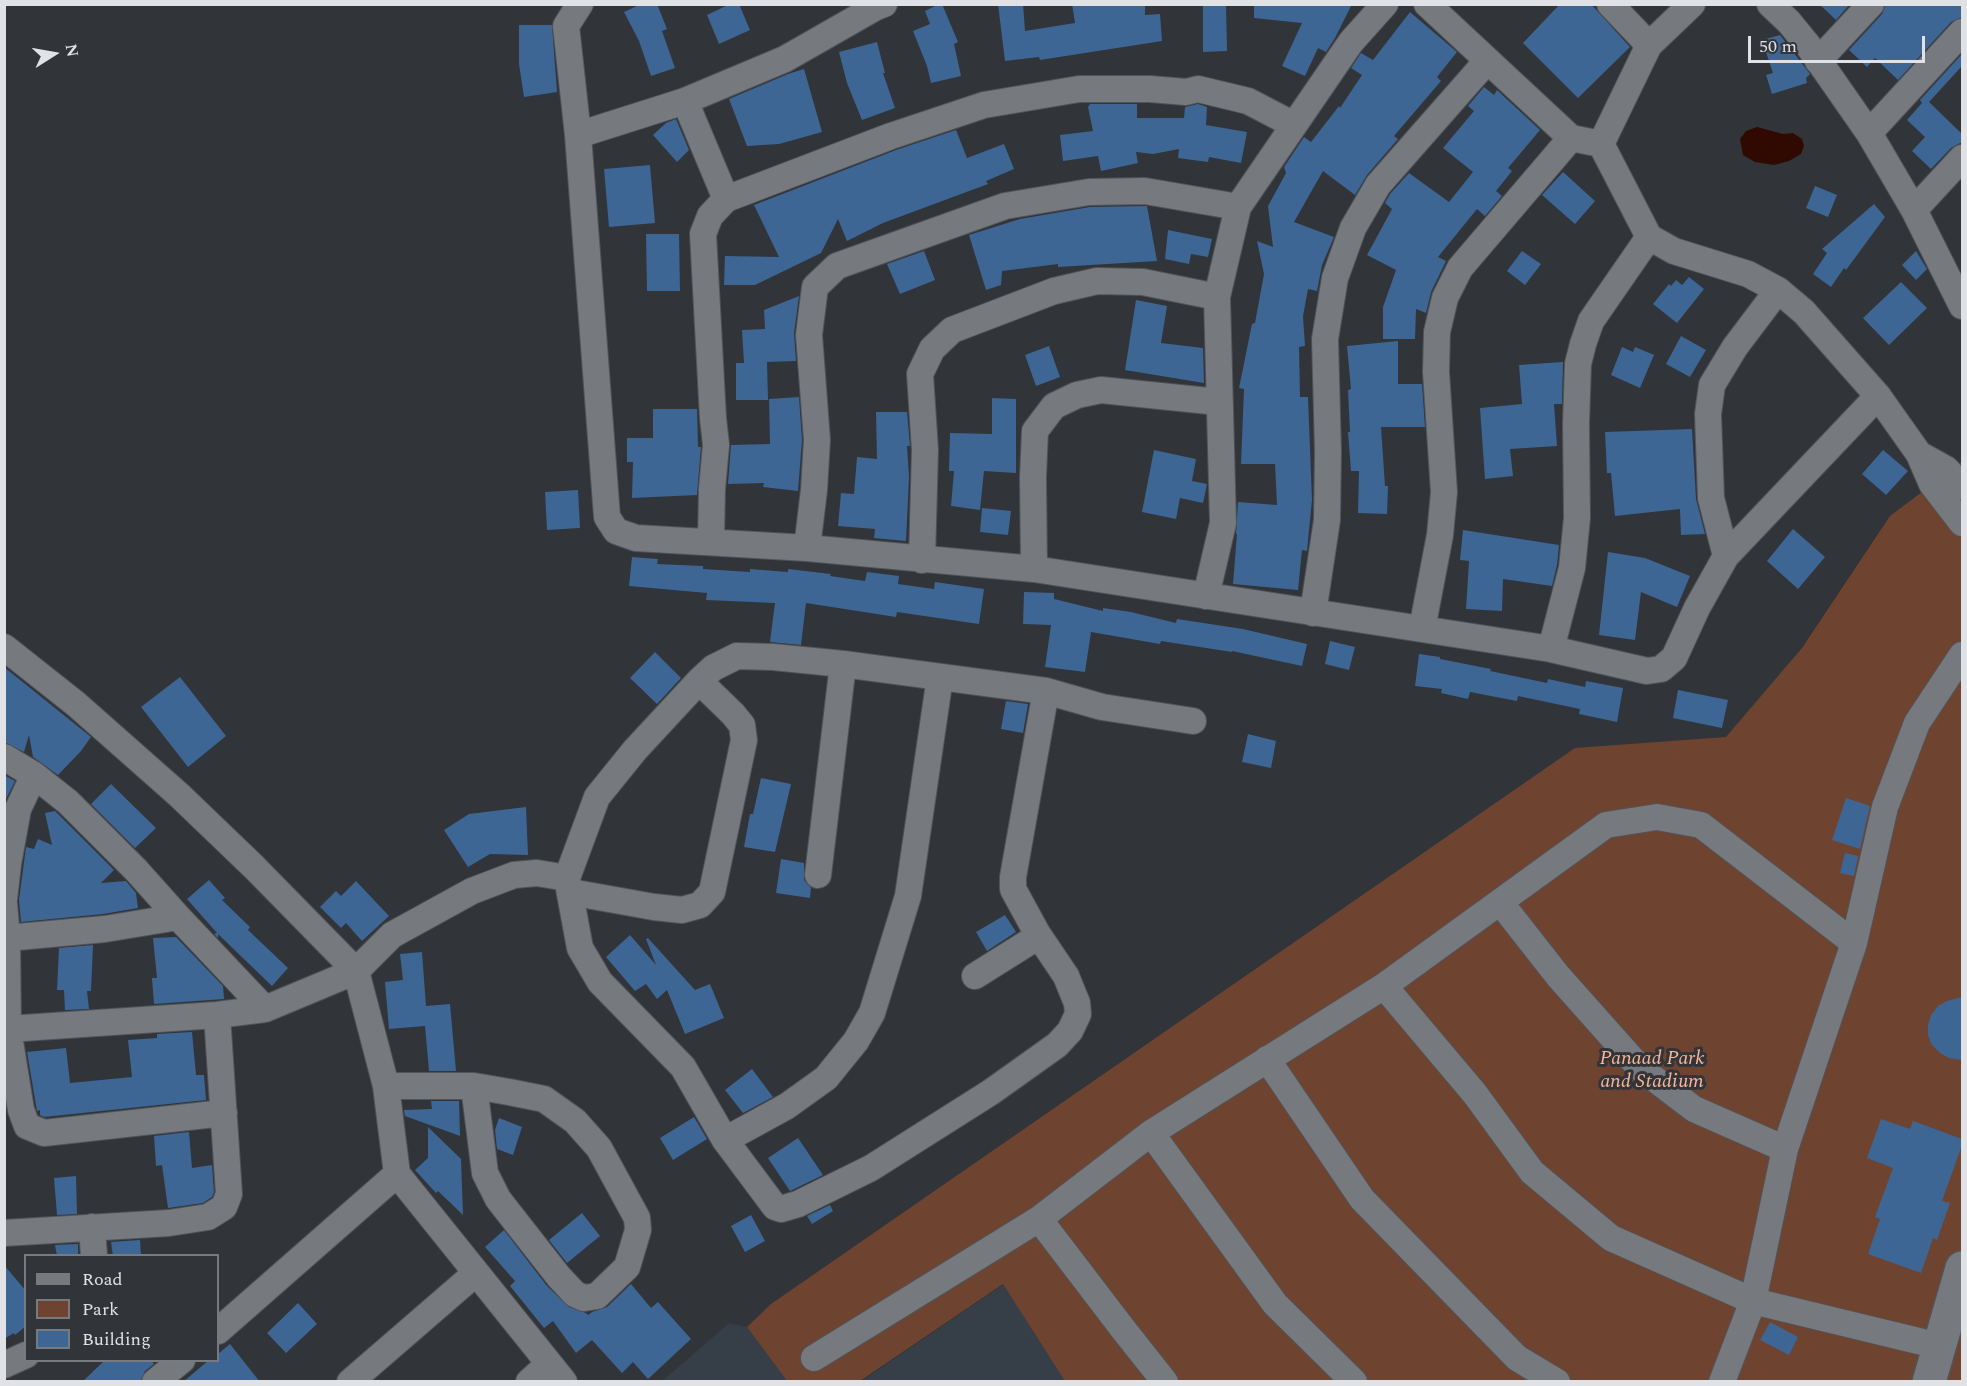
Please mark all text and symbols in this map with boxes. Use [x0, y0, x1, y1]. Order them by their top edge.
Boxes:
north arrow [24, 24, 84, 84]
scale bar [1751, 24, 1928, 62]
text: 50 m [1759, 33, 1797, 60]
text: N [59, 42, 85, 59]
park label: Panaad Park and Stadium [1599, 1048, 1705, 1095]
legend [24, 1254, 219, 1362]
text: Road [82, 1266, 123, 1293]
text: Park [82, 1296, 119, 1323]
text: Building [82, 1326, 151, 1353]

